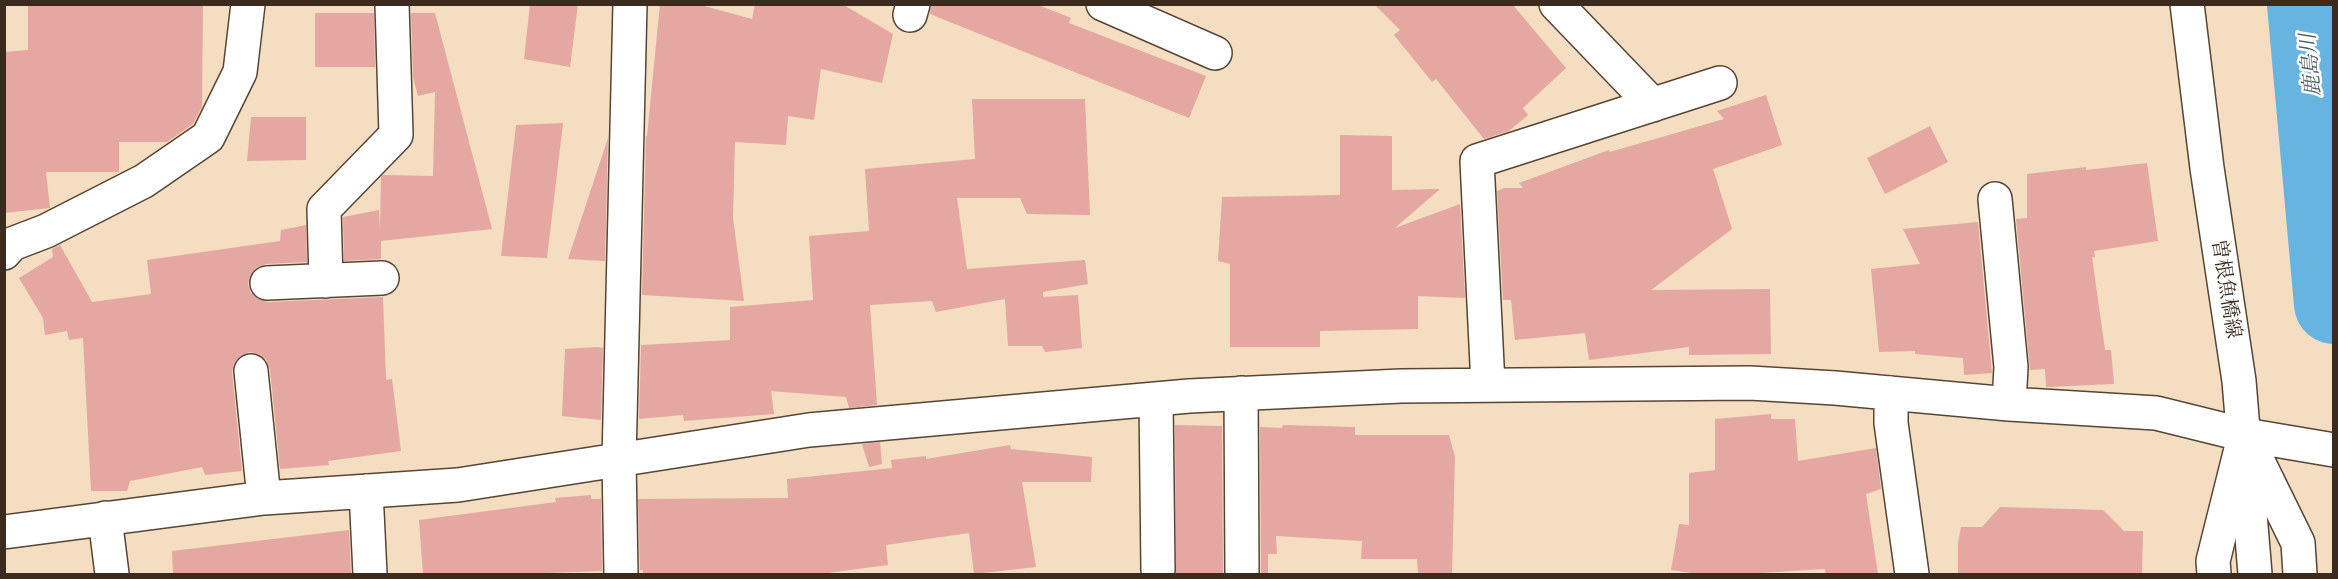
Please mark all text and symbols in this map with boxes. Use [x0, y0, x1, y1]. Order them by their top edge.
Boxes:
water label: 鹿島川 [2297, 33, 2327, 97]
street label: 曽根魚橋線 [2205, 238, 2245, 340]

